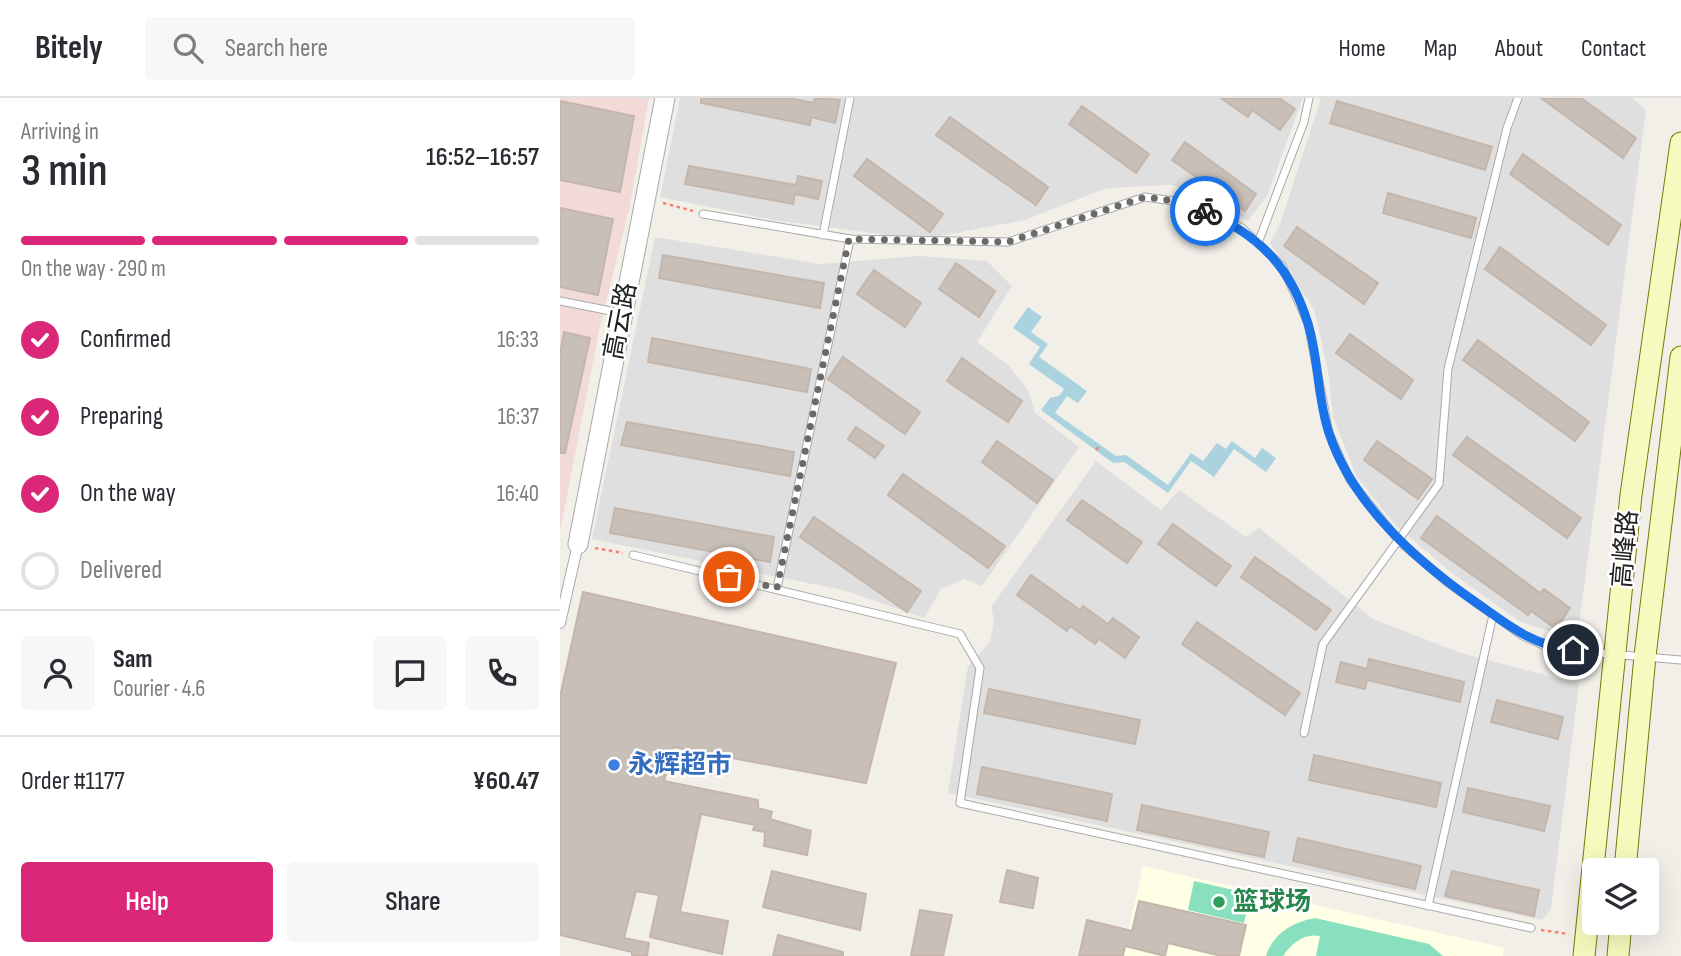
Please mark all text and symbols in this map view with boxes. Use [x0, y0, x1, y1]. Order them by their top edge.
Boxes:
search box [145, 17, 635, 80]
text: Bitely [35, 28, 103, 68]
icon: search [169, 29, 207, 67]
text: Search here [225, 33, 328, 64]
text: Home [1338, 34, 1386, 63]
text: Map [1424, 34, 1457, 63]
text: About [1495, 34, 1543, 63]
text: Contact [1581, 34, 1646, 63]
text: Arriving in [21, 118, 99, 146]
text: 16:52–16:57 [426, 142, 539, 173]
text: 3 min [21, 144, 108, 199]
courier [1170, 176, 1240, 246]
icon: bike [1186, 192, 1224, 230]
text: On the way · 290 m [21, 255, 166, 283]
street label: 高云路 [598, 280, 644, 362]
icon: check [21, 321, 59, 359]
text: Confirmed [80, 324, 171, 355]
text: 16:33 [497, 326, 539, 354]
icon: check [21, 398, 59, 436]
text: Preparing [80, 401, 163, 432]
text: 16:37 [498, 403, 539, 431]
icon: check [21, 475, 59, 513]
text: On the way [80, 478, 176, 509]
text: 16:40 [497, 480, 539, 508]
street label: 高峰路 [1607, 509, 1645, 589]
pin [699, 547, 759, 607]
text: Delivered [80, 555, 162, 586]
icon: bag [710, 558, 748, 596]
pin [1543, 620, 1603, 680]
icon: home [1554, 631, 1592, 669]
button: person [21, 636, 95, 710]
button: chat [373, 636, 447, 710]
button: phone [465, 636, 539, 710]
text: Sam [113, 644, 153, 675]
text: Courier · 4.6 [113, 675, 205, 703]
place label: 永辉超市 [628, 750, 732, 781]
marker: 永辉超市 [606, 757, 622, 773]
text: Order #1177 [21, 766, 125, 797]
text: ¥60.47 [473, 766, 539, 797]
map controls [1582, 858, 1659, 935]
button: layers [1582, 858, 1659, 935]
button: Help [21, 862, 273, 942]
button: Share [287, 862, 539, 942]
place label: 篮球场 [1233, 887, 1311, 918]
marker: 篮球场 [1211, 894, 1227, 910]

